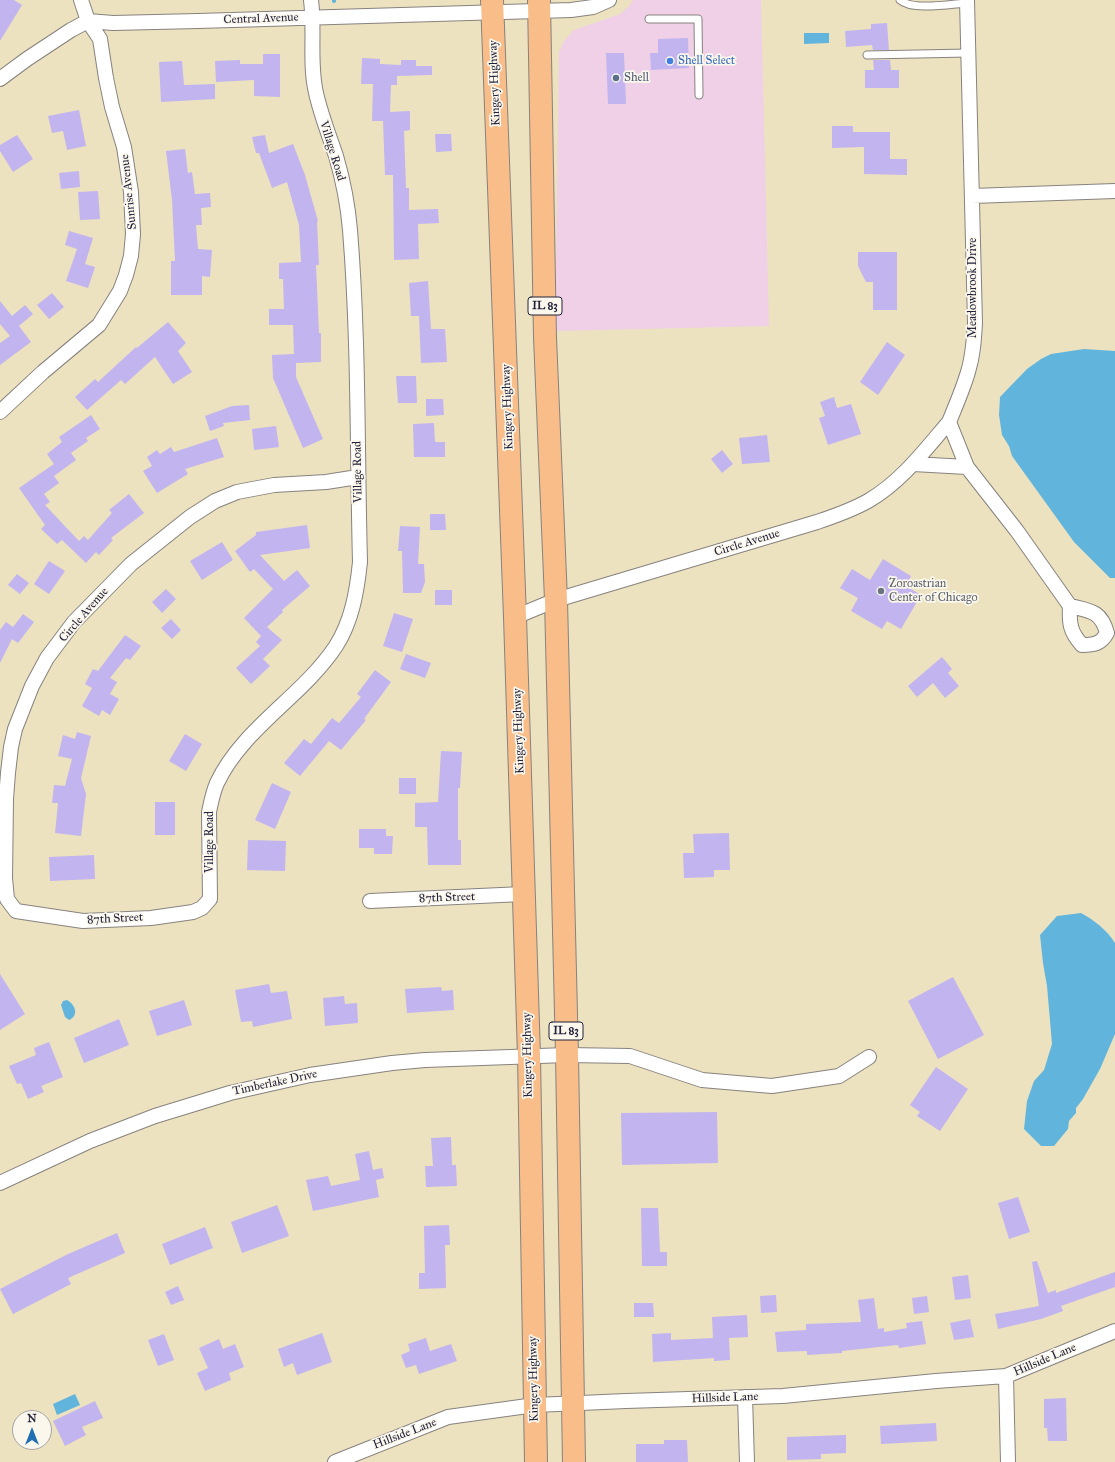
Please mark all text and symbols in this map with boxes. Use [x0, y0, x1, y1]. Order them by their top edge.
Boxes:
street label: Central Avenue [223, 10, 299, 28]
street label: Kingery Highway [486, 40, 504, 126]
place label: Shell Select [678, 54, 735, 68]
marker: Shell Select [665, 56, 675, 66]
place label: Shell [624, 71, 649, 85]
marker: Shell [611, 73, 621, 83]
street label: Village Road [316, 119, 348, 183]
street label: Sunrise Avenue [118, 154, 140, 230]
street label: Meadowbrook Drive [966, 238, 980, 338]
road number: IL 83 [528, 297, 562, 315]
street label: Kingery Highway [499, 364, 517, 450]
street label: Village Road [350, 441, 366, 503]
street label: Circle Avenue [712, 526, 782, 560]
place label: Zoroastrian Center of Chicago [889, 577, 978, 605]
street label: Circle Avenue [56, 585, 112, 645]
marker: Zoroastrian Center of Chicago [876, 586, 886, 596]
street label: Kingery Highway [510, 688, 528, 774]
street label: Village Road [203, 811, 217, 873]
street label: 87th Street [419, 890, 475, 906]
street label: 87th Street [87, 910, 143, 928]
street label: Kingery Highway [520, 1012, 536, 1098]
road number: IL 83 [549, 1022, 583, 1040]
street label: Timberlake Drive [231, 1067, 319, 1099]
street label: Kingery Highway [526, 1336, 542, 1422]
street label: Hillside Lane [1011, 1340, 1079, 1380]
street label: Hillside Lane [691, 1390, 759, 1406]
north arrow [12, 1410, 52, 1450]
text: N [27, 1412, 37, 1425]
street label: Hillside Lane [371, 1415, 439, 1453]

